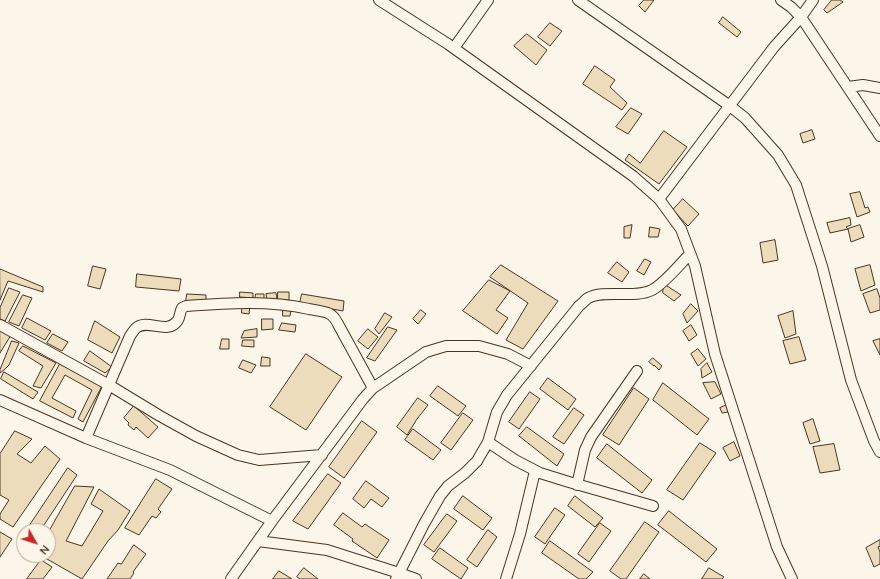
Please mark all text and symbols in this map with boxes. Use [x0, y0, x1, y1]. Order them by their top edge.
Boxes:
north arrow [16, 523, 56, 563]
text: N [37, 542, 53, 557]

